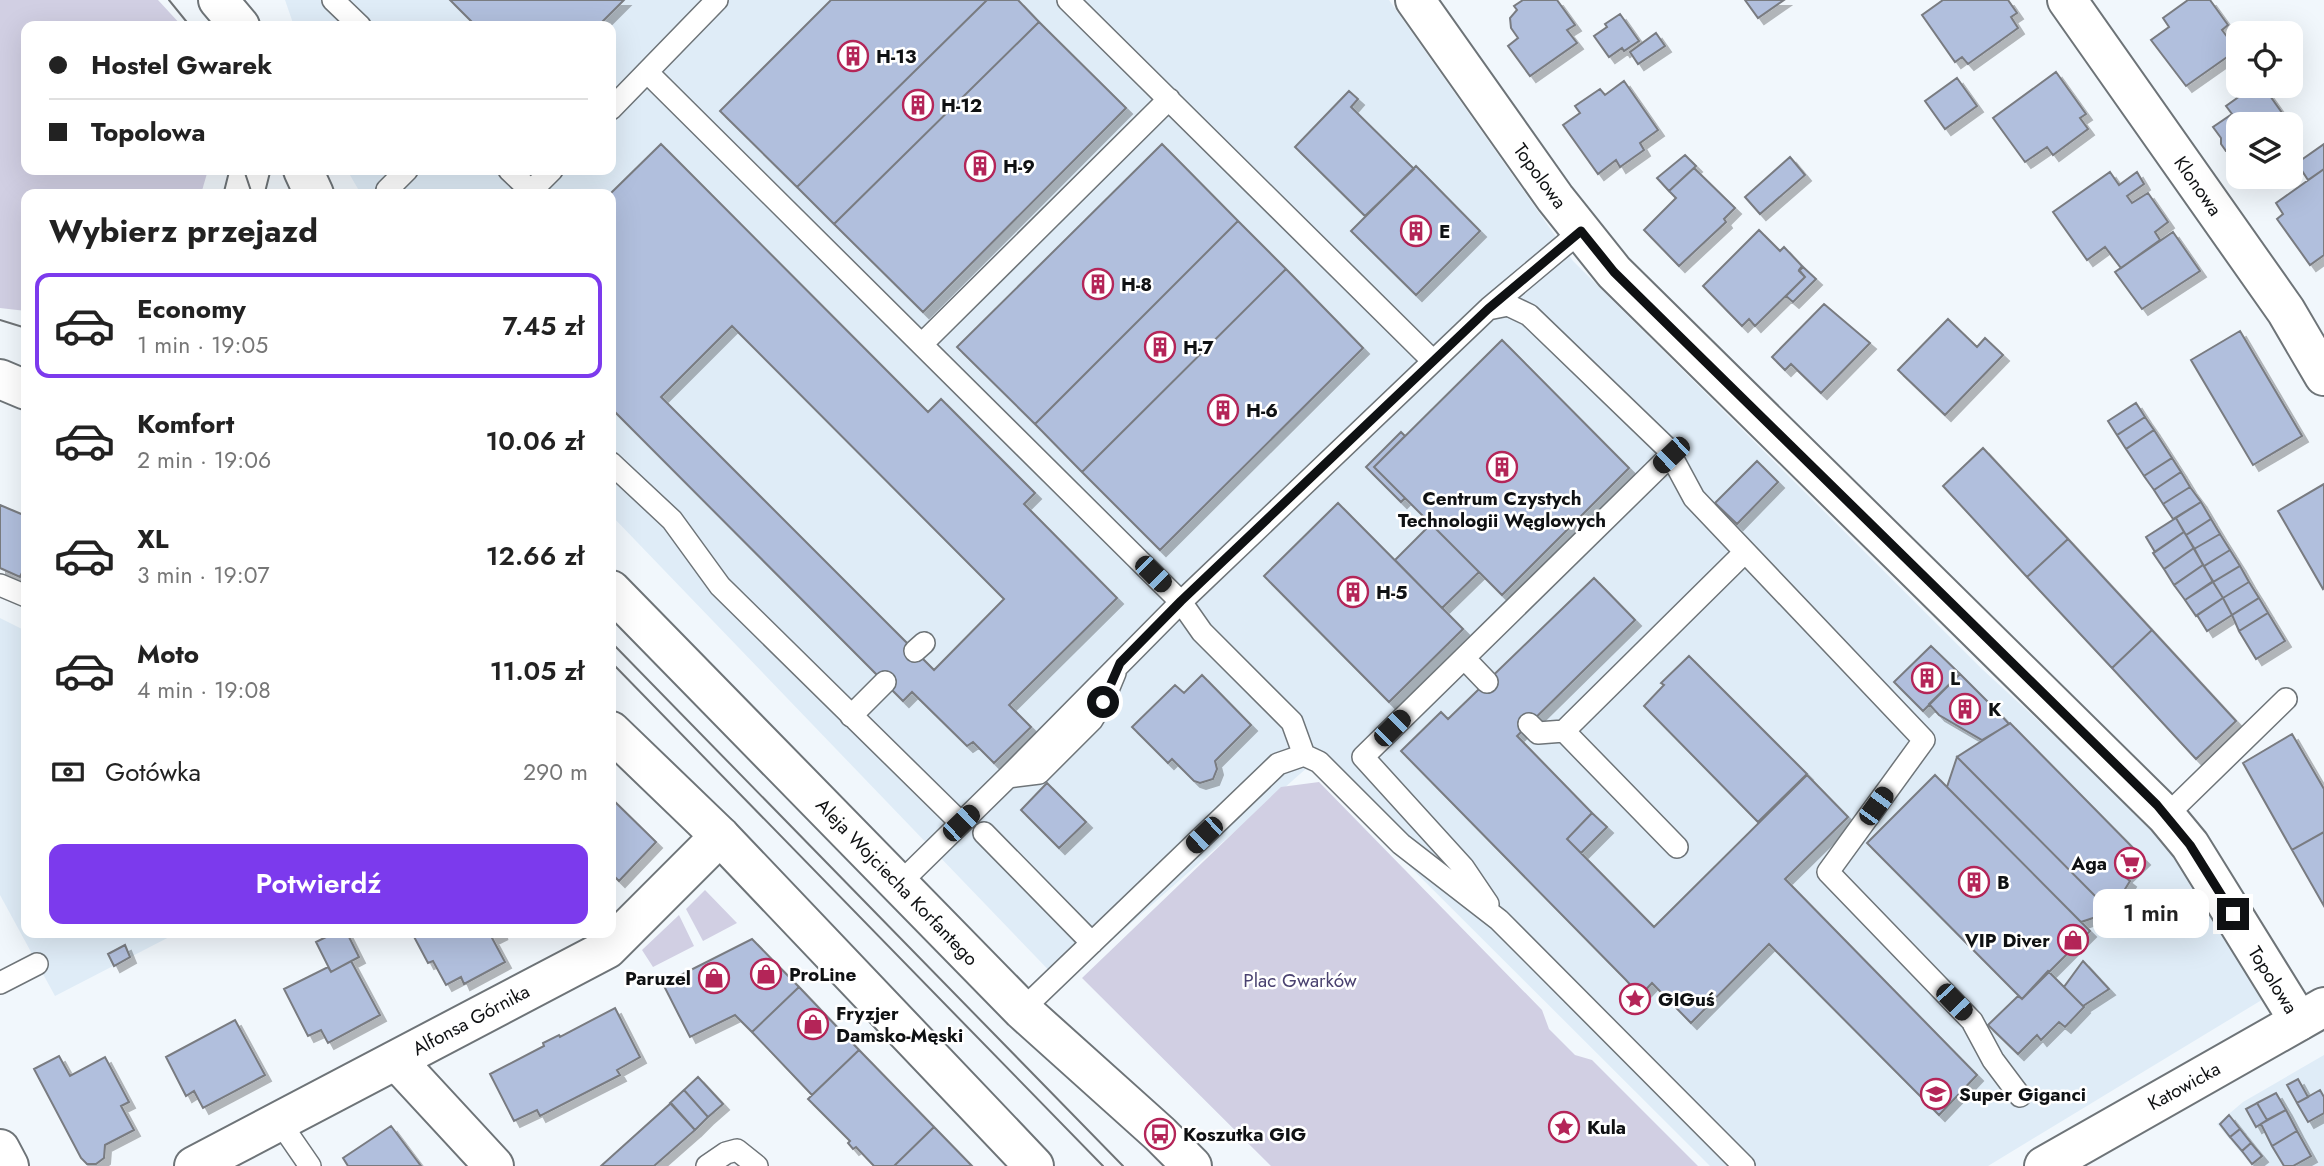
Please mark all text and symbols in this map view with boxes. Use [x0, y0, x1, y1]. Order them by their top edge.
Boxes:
map controls [2226, 21, 2303, 189]
button: locate [2226, 21, 2303, 98]
building icon: H-13 [836, 39, 870, 73]
place label: H-13 [876, 43, 917, 70]
text: Hostel Gwarek [91, 46, 272, 84]
building icon: H-12 [901, 88, 935, 122]
place label: H-12 [941, 92, 982, 119]
button: layers [2226, 112, 2303, 189]
text: Topolowa [91, 113, 205, 151]
street label: Topolowa [1507, 138, 1573, 214]
building icon: H-9 [963, 149, 997, 183]
street label: Klonowa [2168, 151, 2228, 221]
place label: H-9 [1003, 153, 1035, 180]
text: Wybierz przejazd [49, 208, 318, 254]
building icon: E [1399, 214, 1433, 248]
place label: E [1439, 218, 1450, 245]
building icon: H-8 [1081, 267, 1115, 301]
place label: H-8 [1121, 271, 1152, 298]
text: Economy [137, 290, 246, 328]
icon: car [53, 294, 116, 357]
text: 7.45 zł [502, 307, 584, 345]
text: 1 min · 19:05 [137, 328, 268, 362]
building icon: H-7 [1143, 330, 1177, 364]
place label: H-7 [1183, 334, 1214, 361]
building icon: H-6 [1206, 393, 1240, 427]
place label: H-6 [1246, 397, 1278, 424]
text: Komfort [137, 405, 234, 443]
icon: car [53, 409, 116, 472]
text: 10.06 zł [485, 422, 584, 460]
car [1649, 433, 1694, 477]
text: 2 min · 19:06 [137, 443, 271, 477]
building icon: Centrum Czystych Technologii Węglowych [1485, 450, 1519, 484]
place label: Centrum Czystych Technologii Węglowych [1398, 485, 1606, 534]
text: XL [137, 520, 169, 558]
icon: car [53, 524, 116, 587]
text: 12.66 zł [486, 537, 584, 575]
car [1131, 552, 1176, 596]
text: 3 min · 19:07 [137, 558, 270, 592]
building icon: H-5 [1336, 575, 1370, 609]
place label: H-5 [1376, 579, 1407, 606]
text: Moto [137, 635, 199, 673]
icon: car [53, 639, 116, 702]
text: 11.05 zł [490, 652, 584, 690]
building icon: L [1910, 661, 1944, 695]
place label: L [1950, 665, 1960, 692]
text: 4 min · 19:08 [137, 673, 271, 707]
route start [1087, 686, 1119, 718]
building icon: K [1948, 692, 1982, 726]
place label: K [1988, 696, 2002, 723]
car [1370, 706, 1415, 750]
icon: cash [49, 753, 87, 791]
text: Gotówka [105, 753, 201, 791]
text: 290 m [523, 755, 588, 789]
car [1856, 783, 1897, 829]
street label: Aleja Wojciecha Korfantego [810, 792, 984, 972]
car [939, 801, 984, 845]
car [1182, 813, 1227, 857]
button: Potwierdź [49, 844, 588, 924]
supermarket icon: Aga [2113, 846, 2147, 880]
place label: Aga [2070, 850, 2107, 877]
building icon: B [1957, 865, 1991, 899]
place label: B [1997, 869, 2010, 896]
callout: 1 min [2093, 890, 2208, 939]
text: 1 min [2123, 896, 2179, 930]
route end [2217, 898, 2249, 930]
shop icon: VIP Diver [2056, 923, 2090, 957]
place label: VIP Diver [1964, 927, 2050, 954]
street label: Topolowa [2242, 941, 2304, 1019]
shop icon: ProLine [749, 957, 783, 991]
shop icon: Paruzel [697, 961, 731, 995]
place label: ProLine [789, 961, 856, 988]
place label: Paruzel [625, 965, 691, 992]
park label: Plac Gwarków [1243, 967, 1357, 994]
street label: Alfonsa Górnika [408, 978, 534, 1062]
car [1932, 980, 1977, 1024]
place icon: GIGuś [1618, 982, 1652, 1016]
place label: GIGuś [1658, 986, 1715, 1013]
place label: Fryzjer Damsko-Męski [836, 1000, 963, 1049]
shop icon: Fryzjer Damsko-Męski [796, 1007, 830, 1041]
street label: Katowicka [2143, 1055, 2225, 1117]
school or university icon: Super Giganci [1919, 1077, 1953, 1111]
place label: Super Giganci [1959, 1081, 2086, 1108]
place icon: Kula [1547, 1110, 1581, 1144]
place label: Kula [1587, 1114, 1626, 1141]
bus stop icon: Koszutka GIG [1143, 1117, 1177, 1151]
place label: Koszutka GIG [1183, 1121, 1306, 1148]

